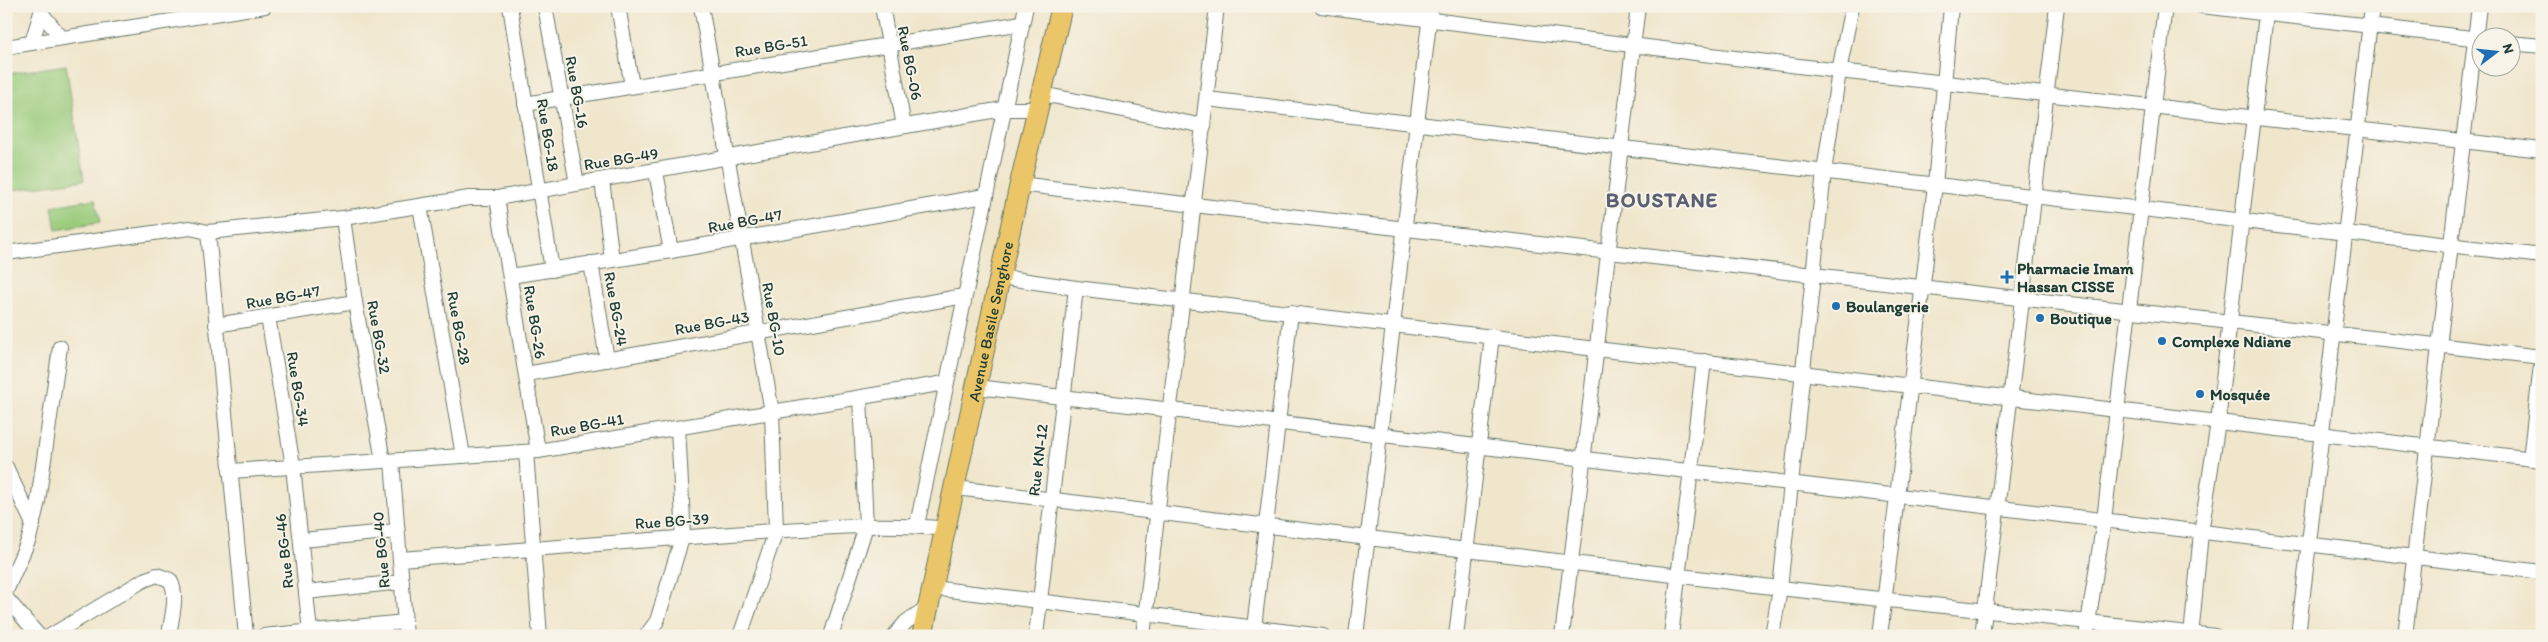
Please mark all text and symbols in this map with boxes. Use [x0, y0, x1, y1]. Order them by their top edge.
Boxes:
street label: Rue BG-06 [893, 24, 927, 102]
north arrow [2470, 28, 2520, 78]
street label: Rue BG-51 [733, 31, 809, 61]
text: N [2499, 42, 2517, 55]
street label: Rue BG-16 [561, 54, 593, 130]
street label: Rue BG-18 [533, 97, 563, 173]
street label: Rue BG-49 [582, 144, 660, 174]
district label: BOUSTANE [1606, 187, 1718, 212]
street label: Rue BG-47 [706, 205, 784, 237]
street label: Avenue Basile Senghore [964, 239, 1017, 403]
place label: Pharmacie Imam Hassan CISSE [2017, 259, 2134, 296]
street label: Rue BG-24 [600, 270, 632, 348]
marker: Pharmacie Imam Hassan CISSE [2001, 271, 2013, 283]
street label: Rue BG-47 [244, 281, 322, 313]
street label: Rue BG-10 [758, 281, 790, 357]
street label: Rue BG-26 [520, 284, 550, 360]
street label: Rue BG-28 [443, 290, 475, 367]
place label: Boulangerie [1846, 297, 1929, 317]
street label: Rue BG-32 [363, 299, 395, 376]
marker: Boulangerie [1830, 300, 1842, 312]
street label: Rue BG-43 [673, 307, 751, 339]
place label: Boutique [2050, 309, 2112, 329]
marker: Boutique [2034, 312, 2046, 324]
place label: Complexe Ndiane [2172, 332, 2292, 352]
marker: Complexe Ndiane [2156, 335, 2168, 347]
street label: Rue BG-34 [283, 350, 313, 428]
place label: Mosquée [2210, 385, 2270, 405]
marker: Mosquée [2194, 388, 2206, 400]
street label: Rue BG-41 [549, 409, 626, 441]
street label: Rue KN-12 [1024, 422, 1052, 497]
street label: Rue BG-39 [634, 509, 710, 533]
street label: Rue BG-40 [368, 511, 394, 589]
street label: Rue BG-46 [271, 513, 297, 589]

